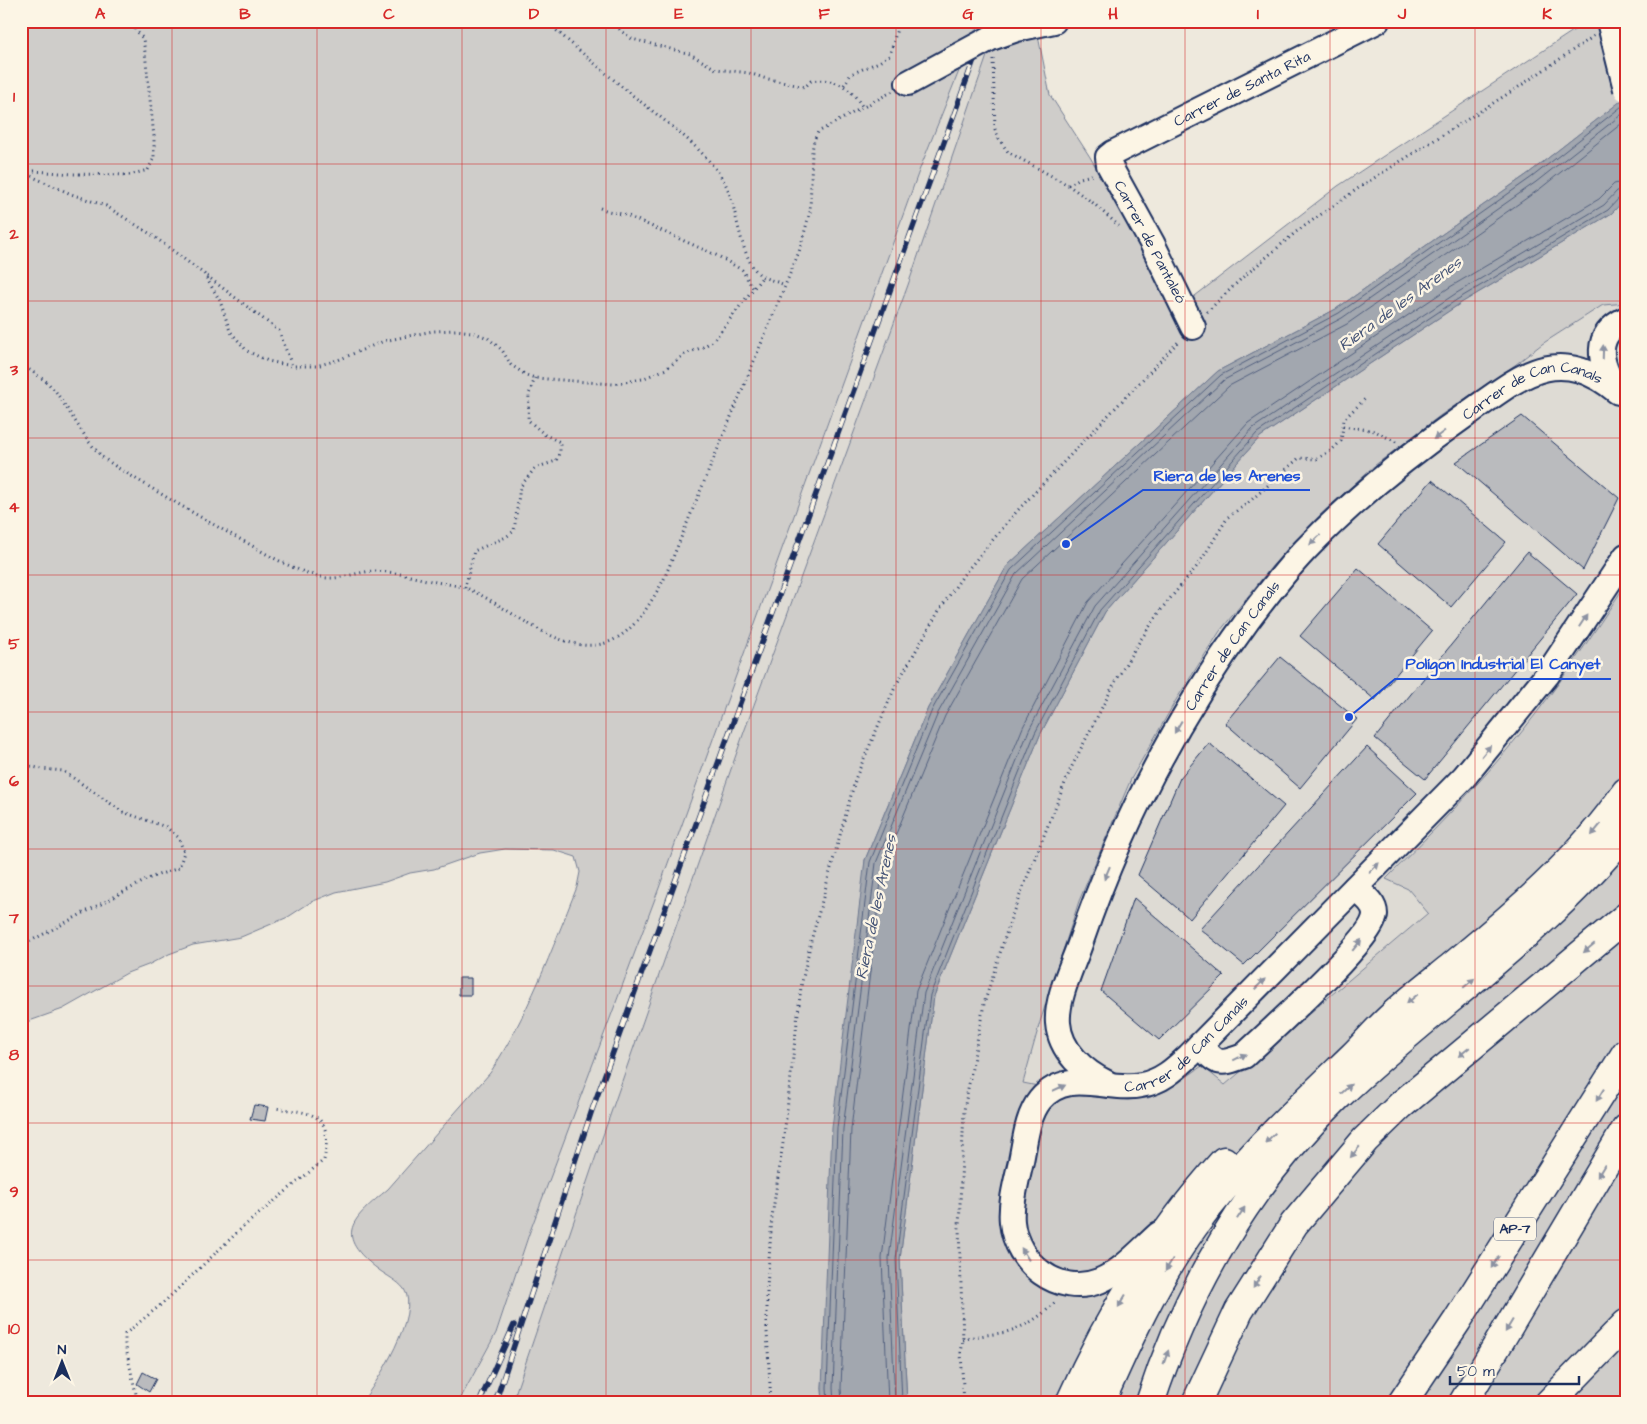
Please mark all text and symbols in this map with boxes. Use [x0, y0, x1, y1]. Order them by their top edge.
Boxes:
text: A [95, 3, 106, 25]
text: B [239, 3, 251, 25]
text: C [383, 3, 395, 25]
text: D [529, 3, 540, 25]
text: E [674, 3, 684, 25]
text: F [818, 3, 830, 25]
text: G [962, 3, 974, 25]
text: H [1108, 3, 1118, 25]
text: I [1257, 3, 1259, 25]
text: J [1397, 3, 1407, 25]
text: K [1542, 3, 1552, 25]
street label: Carrer de Santa Rita [1170, 45, 1314, 132]
text: 1 [13, 86, 16, 108]
street label: Carrer de Pantaleó [1109, 177, 1192, 308]
text: 2 [8, 223, 19, 245]
water label: Riera de les Arenes [1334, 251, 1467, 356]
one-way arrow [1599, 344, 1607, 360]
street label: Carrer de Can Canals [1458, 356, 1607, 425]
text: 3 [9, 359, 19, 381]
one-way arrow [1432, 430, 1446, 440]
callout: Riera de les Arenes [1143, 459, 1310, 490]
text: Riera de les Arenes [1153, 465, 1301, 487]
text: 4 [9, 496, 20, 518]
one-way arrow [1310, 534, 1322, 546]
street label: Carrer de Can Canals [1180, 576, 1285, 715]
one-way arrow [1578, 614, 1588, 627]
text: 5 [8, 633, 20, 655]
callout: Polígon Industrial El Canyet [1395, 648, 1611, 679]
text: Polígon Industrial El Canyet [1405, 653, 1601, 677]
one-way arrow [1174, 720, 1182, 735]
one-way arrow [1480, 744, 1491, 757]
text: 6 [9, 770, 19, 792]
one-way arrow [1590, 824, 1602, 836]
water label: Riera de les Arenes [850, 832, 902, 981]
one-way arrow [1368, 863, 1380, 875]
one-way arrow [1103, 866, 1111, 880]
text: 7 [8, 907, 19, 929]
one-way arrow [1351, 939, 1362, 952]
one-way arrow [1582, 943, 1595, 954]
one-way arrow [1254, 978, 1266, 990]
one-way arrow [1462, 978, 1475, 989]
street label: Carrer de Can Canals [1124, 991, 1253, 1097]
one-way arrow [1406, 994, 1419, 1005]
text: 8 [9, 1044, 20, 1066]
one-way arrow [1457, 1047, 1470, 1058]
one-way arrow [1233, 1053, 1247, 1061]
one-way arrow [1052, 1083, 1066, 1091]
one-way arrow [1339, 1083, 1351, 1095]
one-way arrow [1595, 1088, 1604, 1101]
one-way arrow [1264, 1132, 1276, 1144]
one-way arrow [1349, 1146, 1360, 1159]
one-way arrow [1596, 1165, 1605, 1178]
text: 9 [9, 1181, 19, 1203]
one-way arrow [1236, 1206, 1246, 1220]
road number: AP-7 [1494, 1218, 1536, 1240]
one-way arrow [1020, 1247, 1029, 1261]
one-way arrow [1490, 1255, 1499, 1268]
one-way arrow [1165, 1259, 1174, 1272]
one-way arrow [1253, 1275, 1262, 1288]
one-way arrow [1117, 1294, 1126, 1307]
text: 10 [8, 1318, 20, 1340]
one-way arrow [1505, 1320, 1514, 1333]
north arrow [38, 1336, 88, 1386]
text: N [58, 1340, 67, 1360]
one-way arrow [1162, 1349, 1170, 1364]
scale bar [1450, 1354, 1578, 1386]
text: 50 m [1457, 1361, 1495, 1382]

